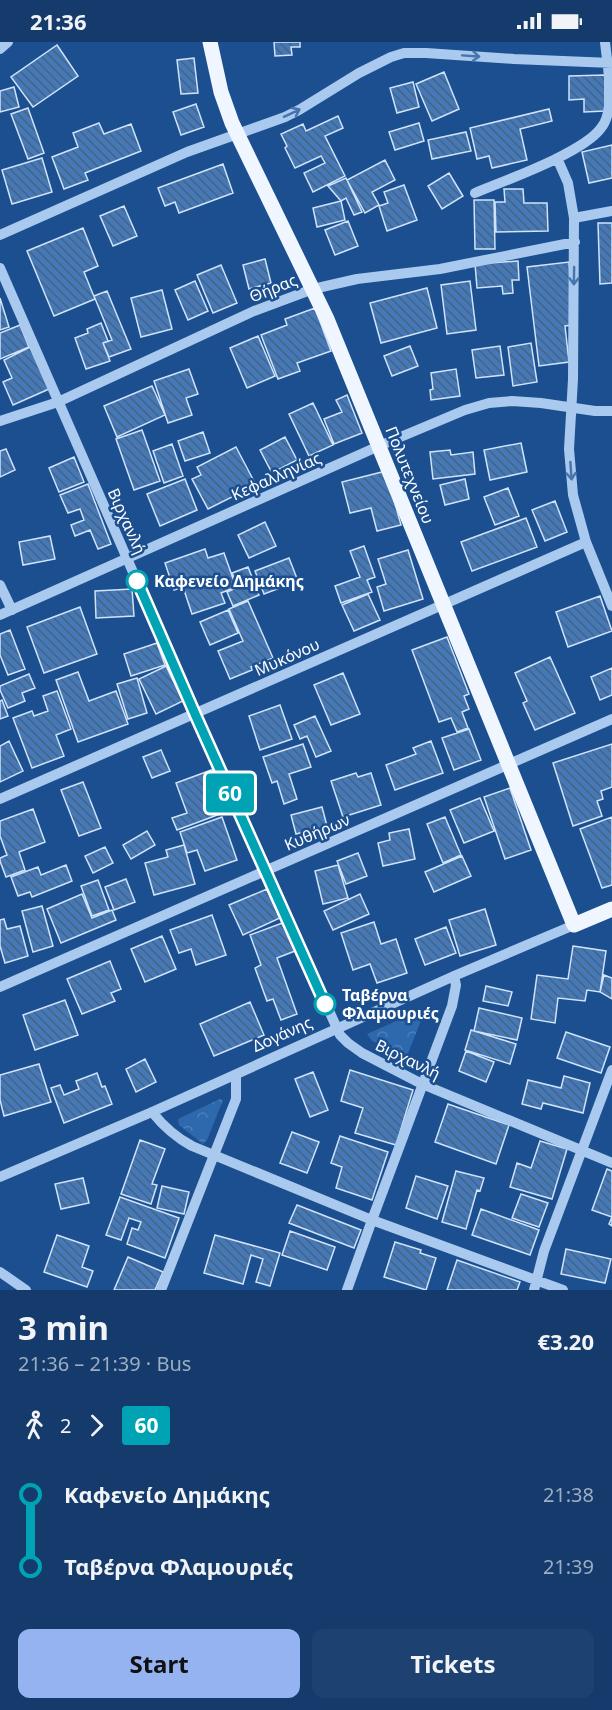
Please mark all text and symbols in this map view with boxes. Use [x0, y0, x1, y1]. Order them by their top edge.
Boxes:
text: 21:36 [30, 6, 87, 36]
one-way arrow [460, 51, 480, 62]
one-way arrow [282, 107, 300, 119]
one-way arrow [568, 266, 580, 286]
street label: Θήρας [246, 268, 300, 307]
street label: Πολυτεχνείου [380, 423, 440, 527]
street label: Κεφαλληνίας [228, 446, 324, 506]
one-way arrow [565, 461, 576, 481]
street label: Βιρχανλή [103, 485, 151, 557]
marker: Καφενείο Δημάκης [126, 570, 148, 592]
place label: Καφενείο Δημάκης [154, 570, 304, 592]
street label: Μυκόνου [251, 633, 323, 681]
line badge: 60 [203, 774, 257, 813]
text: 60 [218, 779, 242, 807]
street label: Κυθήρων [281, 808, 353, 856]
place label: Ταβέρνα Φλαμουριές [342, 984, 439, 1024]
marker: Ταβέρνα Φλαμουριές [314, 993, 336, 1015]
street label: Δογάνης [249, 1011, 316, 1057]
street label: Βιρχανλή [372, 1034, 444, 1084]
text: 3 min [18, 1305, 109, 1350]
text: €3.20 [537, 1326, 594, 1356]
text: 21:36 – 21:39 · Bus [18, 1350, 191, 1377]
icon: walk [18, 1409, 51, 1442]
icon: forward [80, 1409, 113, 1442]
text: 60 [134, 1411, 158, 1439]
text: 2 [60, 1412, 71, 1439]
text: Καφενείο Δημάκης [64, 1479, 270, 1509]
text: 21:38 [543, 1481, 594, 1508]
text: Ταβέρνα Φλαμουριές [64, 1551, 293, 1581]
text: 21:39 [543, 1553, 594, 1580]
button: Start [18, 1629, 300, 1698]
button: Tickets [312, 1629, 594, 1698]

